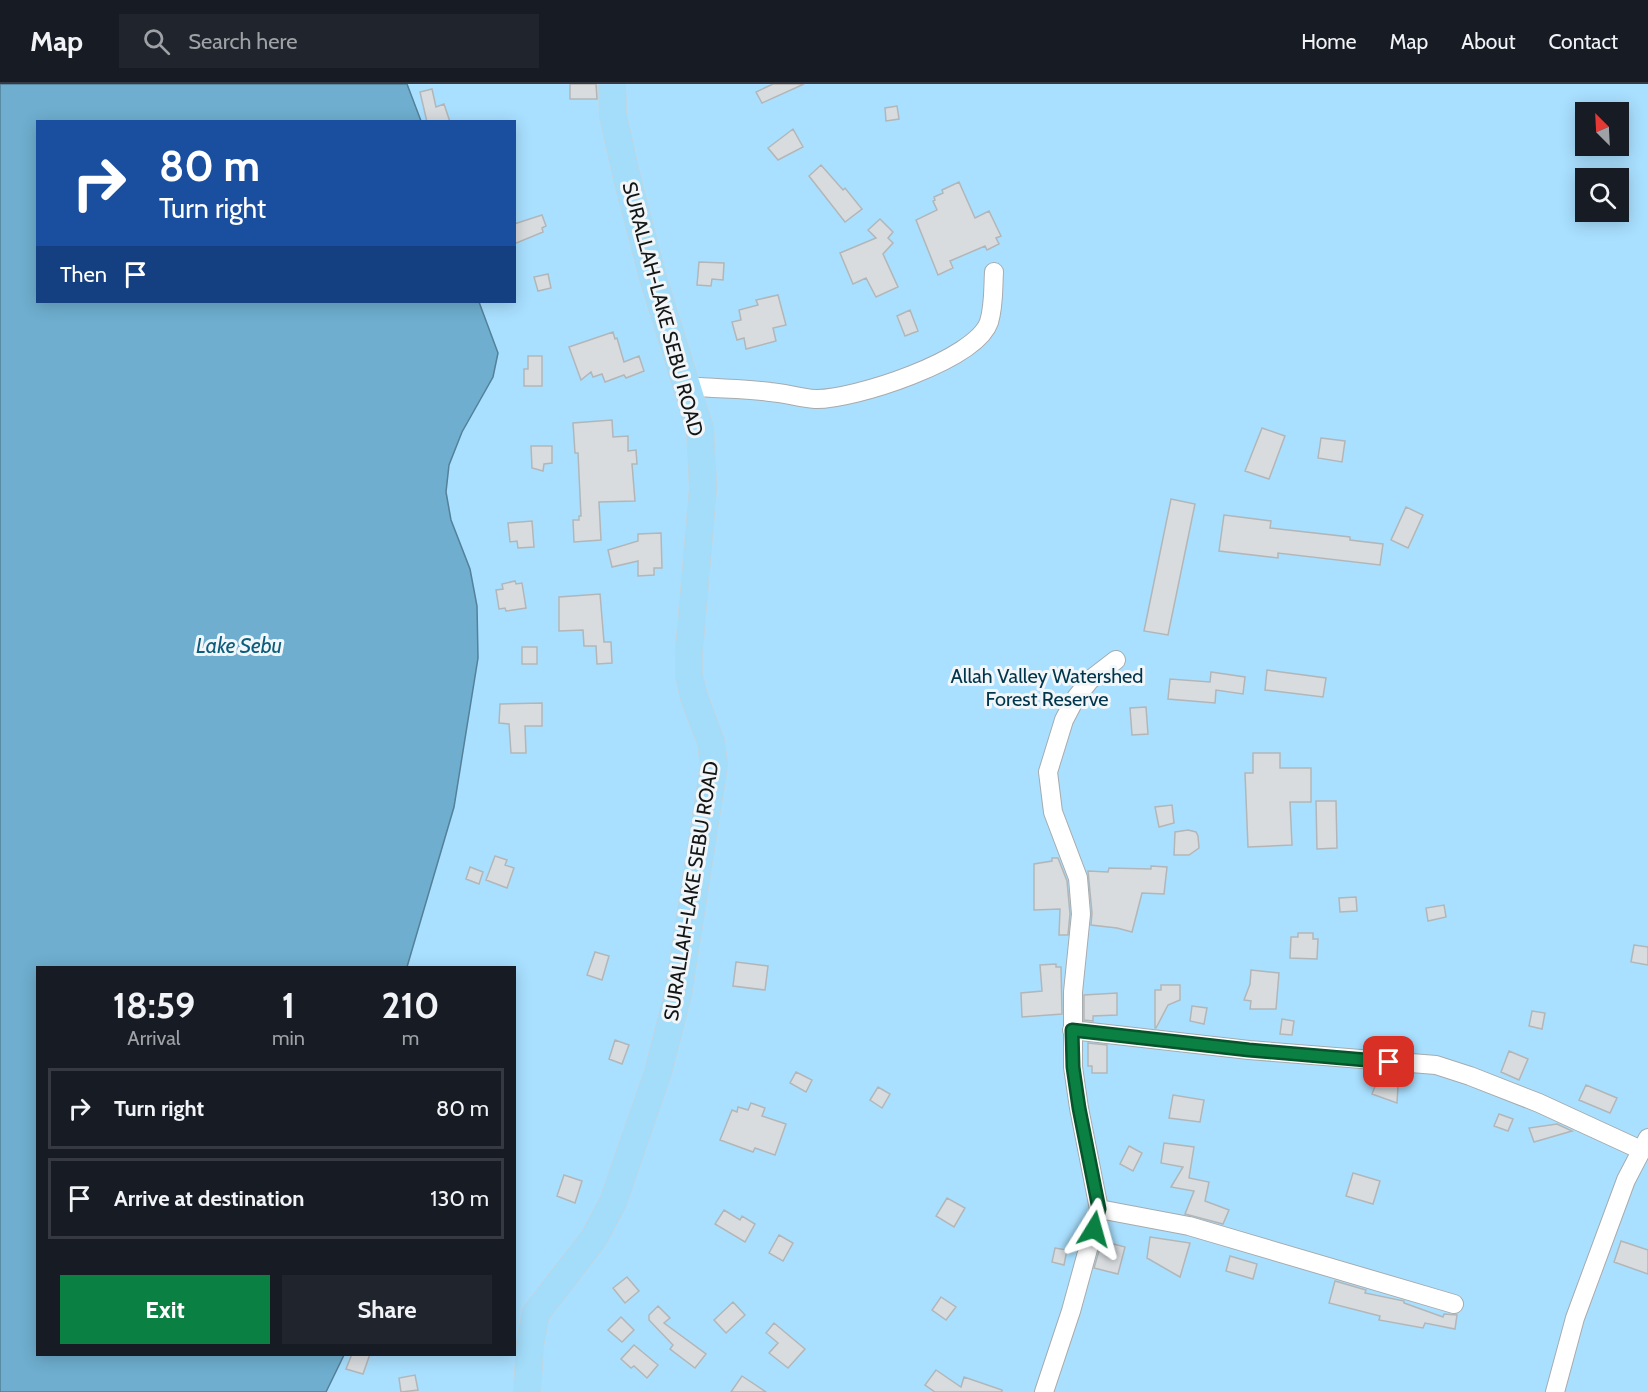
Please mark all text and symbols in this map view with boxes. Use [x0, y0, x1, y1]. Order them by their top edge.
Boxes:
search box [119, 14, 539, 68]
text: Map [30, 24, 83, 58]
icon: search [140, 25, 173, 58]
text: Search here [188, 28, 297, 55]
text: Home [1301, 29, 1357, 54]
text: Map [1390, 29, 1428, 54]
text: About [1461, 29, 1515, 54]
text: Contact [1548, 29, 1618, 54]
north arrow [1575, 102, 1629, 156]
map controls [1575, 102, 1629, 222]
text: 80 m [159, 140, 260, 192]
icon: right [60, 144, 138, 222]
button: search [1575, 168, 1629, 222]
street label: SURALLAH-LAKE SEBU ROAD [617, 179, 709, 439]
text: Turn right [159, 192, 266, 225]
icon: arrive [119, 258, 152, 291]
text: Then [60, 261, 107, 288]
water label: Lake Sebu [196, 633, 282, 658]
park label: Allah Valley Watershed Forest Reserve [951, 664, 1143, 711]
street label: SURALLAH-LAKE SEBU ROAD [659, 759, 723, 1023]
text: 18:59 [113, 983, 195, 1027]
text: 1 [282, 983, 295, 1027]
text: 210 [382, 983, 439, 1027]
text: Arrival [127, 1026, 181, 1050]
text: min [272, 1026, 305, 1050]
text: m [402, 1026, 419, 1050]
pin [1363, 1036, 1414, 1087]
icon: arrive [1372, 1045, 1405, 1078]
icon: right [63, 1092, 96, 1125]
text: Turn right [114, 1095, 204, 1122]
text: 80 m [436, 1095, 489, 1122]
icon: arrive [63, 1182, 96, 1215]
text: Arrive at destination [114, 1185, 304, 1212]
text: 130 m [430, 1185, 489, 1212]
position arrow [1062, 1197, 1126, 1261]
button: Exit [60, 1275, 270, 1344]
button: Share [282, 1275, 492, 1344]

